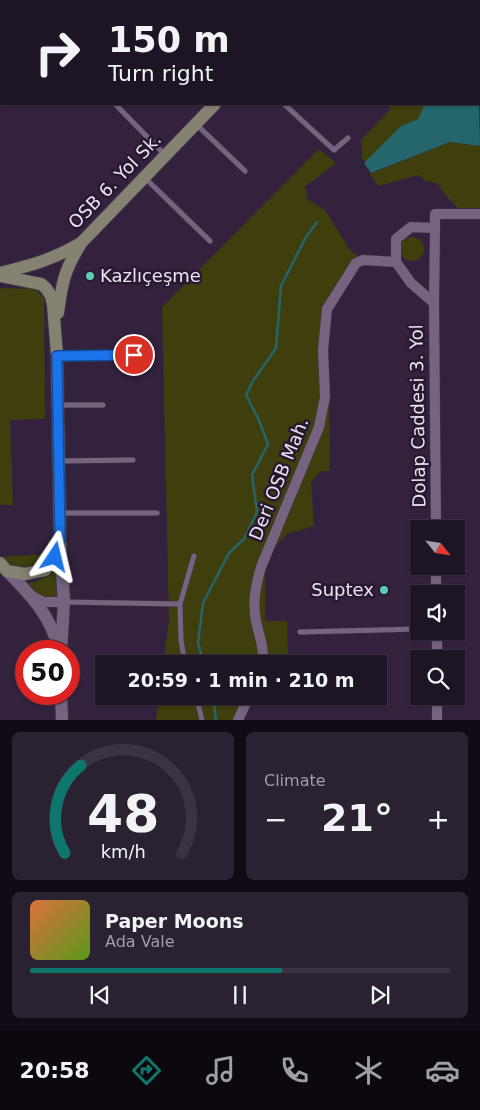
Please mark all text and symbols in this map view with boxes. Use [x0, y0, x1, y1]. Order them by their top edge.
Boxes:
icon: right [25, 20, 90, 85]
text: 150 m [108, 20, 230, 60]
text: Turn right [108, 61, 213, 86]
street label: OSB 6. Yol Sk. [64, 129, 165, 233]
place label: Kazlıçeşme [100, 265, 201, 286]
marker: Kazlıçeşme [84, 270, 96, 282]
street label: Dolap Caddesi 3. Yol [405, 324, 430, 508]
pin [113, 334, 155, 376]
icon: arrive [120, 341, 148, 369]
street label: Deri OSB Mah. [244, 414, 313, 543]
north arrow [410, 520, 465, 575]
map controls [410, 520, 465, 705]
position arrow [28, 530, 80, 582]
place label: Suptex [311, 579, 374, 600]
marker: Suptex [378, 584, 390, 596]
button: sound [410, 585, 465, 640]
speed limit sign: 50 [15, 640, 80, 705]
button: search [410, 650, 465, 705]
text: 20:59 · 1 min · 210 m [127, 669, 355, 691]
text: Climate [264, 771, 326, 790]
text: 48 [87, 784, 159, 844]
text: 21° [321, 796, 393, 840]
text: − [264, 803, 287, 836]
text: + [427, 803, 450, 836]
text: km/h [100, 841, 146, 862]
text: Paper Moons [105, 910, 244, 932]
text: Ada Vale [105, 932, 175, 951]
icon: previous [86, 981, 114, 1009]
icon: pause [226, 981, 254, 1009]
icon: next [366, 981, 394, 1009]
icon: directions [129, 1053, 164, 1088]
icon: music [203, 1053, 238, 1088]
icon: phone [277, 1053, 312, 1088]
icon: climate [351, 1053, 386, 1088]
icon: car [425, 1053, 460, 1088]
text: 20:58 [20, 1058, 90, 1083]

